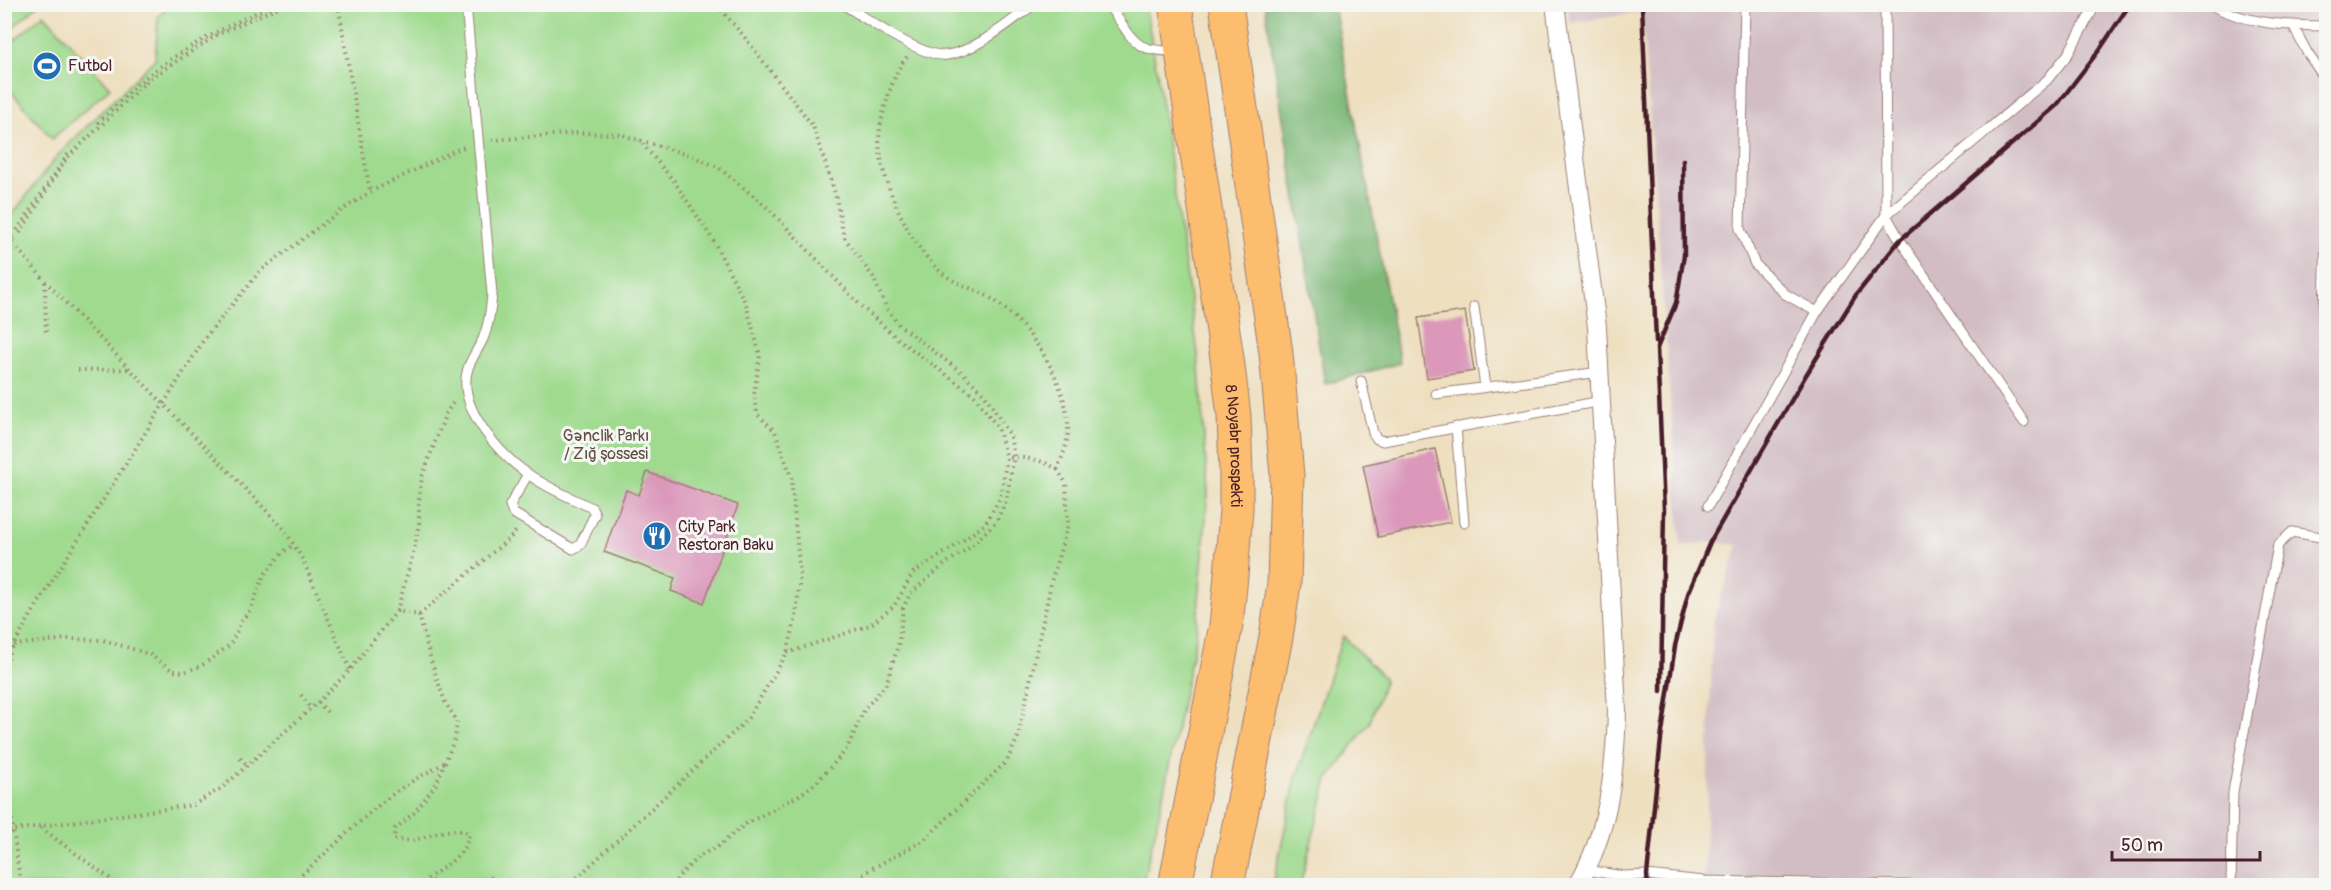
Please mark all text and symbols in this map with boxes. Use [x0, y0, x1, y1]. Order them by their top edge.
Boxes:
sports icon: Futbol [31, 50, 63, 82]
place label: Futbol [68, 56, 112, 76]
street label: 8 Noyabr prospekti [1220, 384, 1246, 507]
park label: Gənclik Parkı / Zığ şossesi [563, 426, 649, 464]
place label: City Park Restoran Baku [678, 517, 774, 555]
restaurant icon: City Park Restoran Baku [641, 520, 673, 552]
scale bar [2112, 824, 2260, 862]
text: 50 m [2121, 834, 2163, 857]

